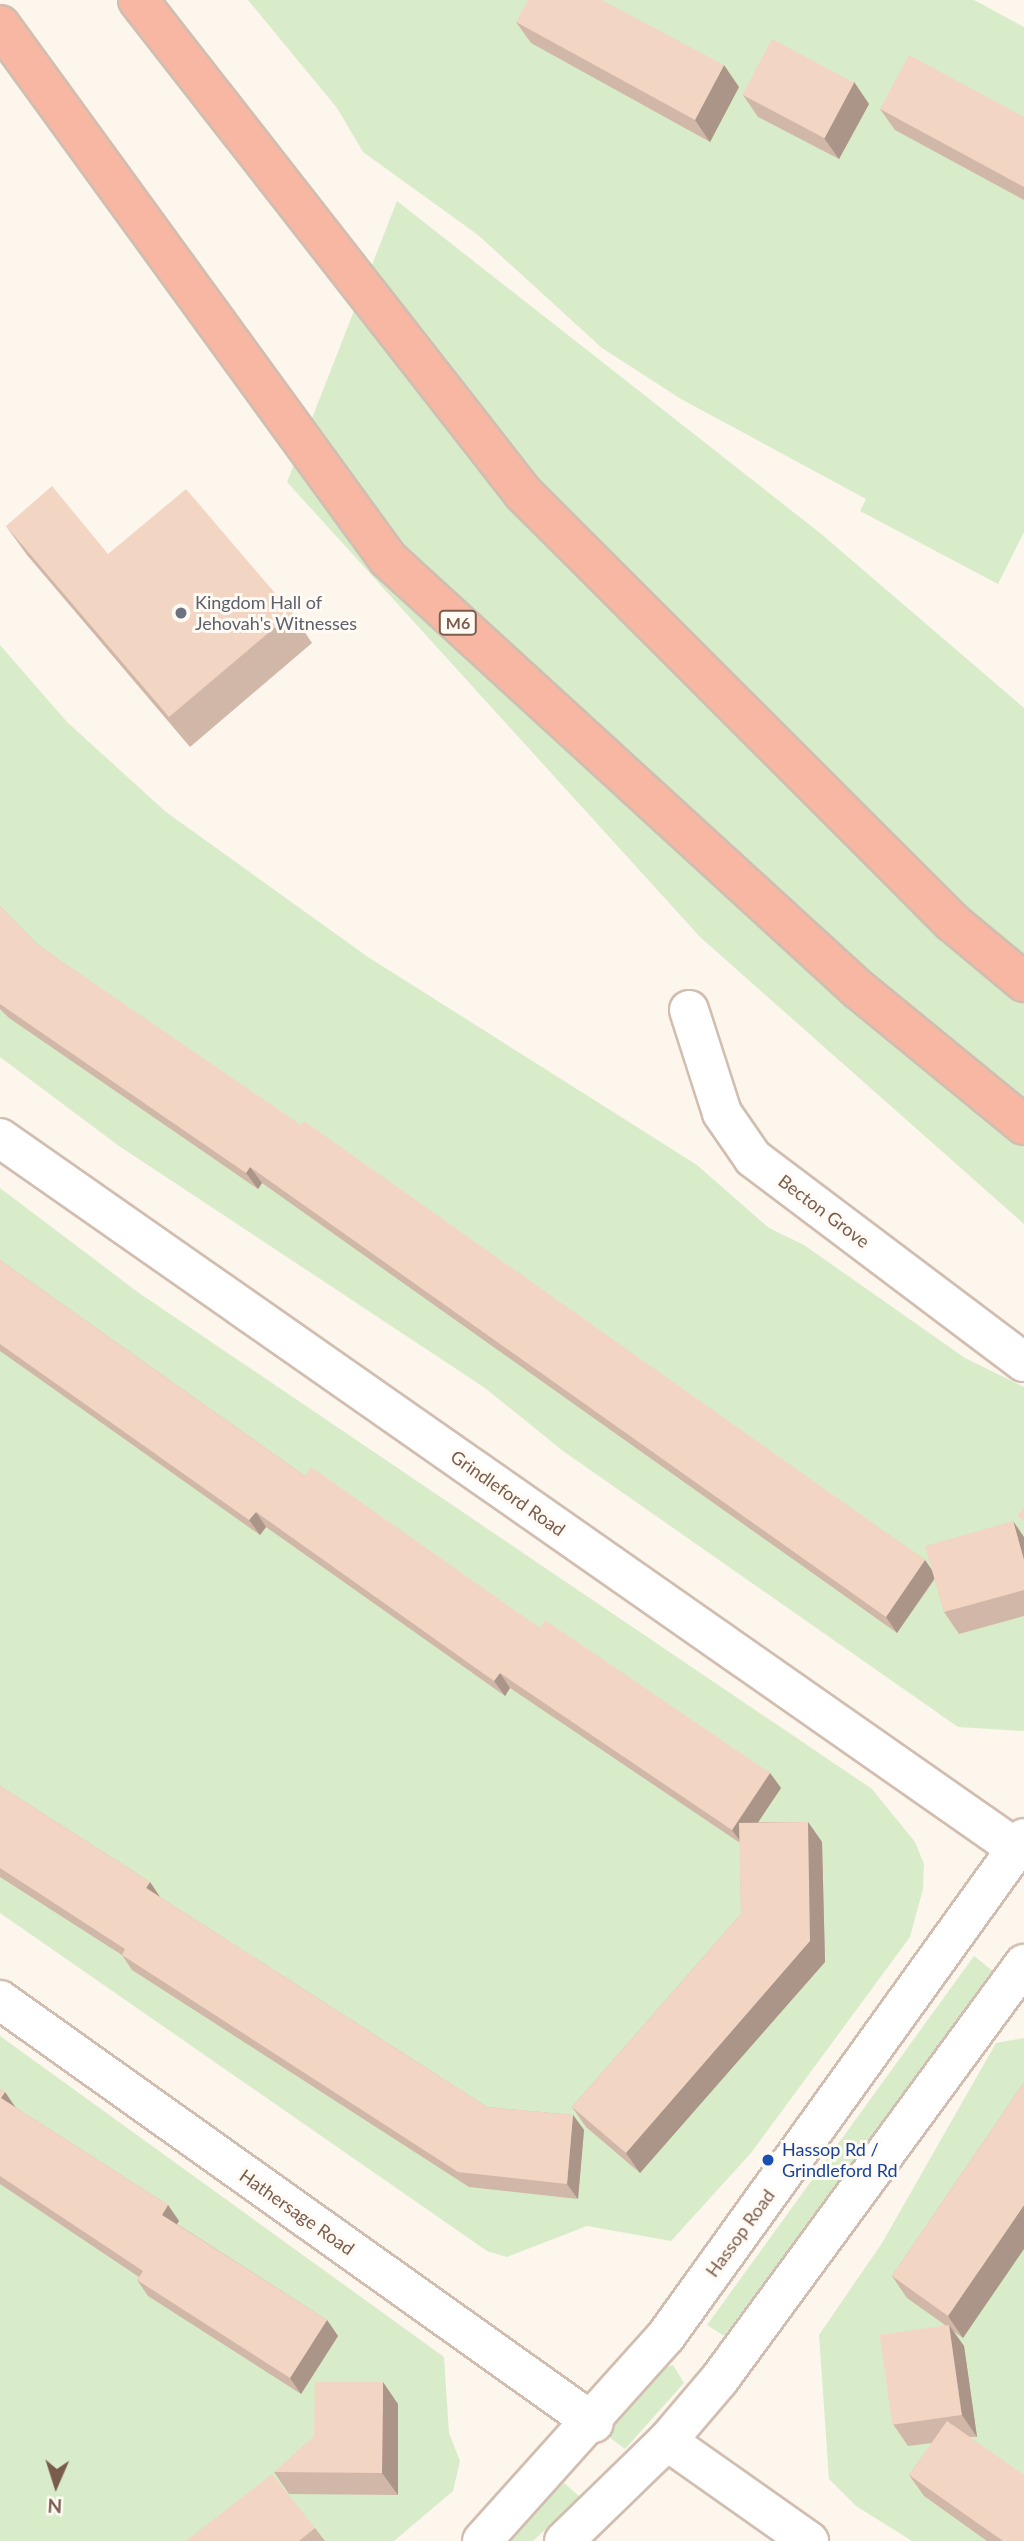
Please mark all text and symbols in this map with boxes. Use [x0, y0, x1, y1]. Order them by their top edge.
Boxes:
place label: Kingdom Hall of Jehovah's Witnesses [195, 592, 357, 634]
marker: Kingdom Hall of Jehovah's Witnesses [173, 605, 189, 621]
road number: M6 [439, 610, 477, 636]
street label: Becton Grove [774, 1170, 874, 1252]
street label: Grindleford Road [447, 1446, 569, 1540]
place label: Hassop Rd / Grindleford Rd [782, 2139, 898, 2182]
marker: Hassop Rd / Grindleford Rd [760, 2152, 776, 2168]
street label: Hathersage Road [236, 2164, 358, 2260]
street label: Hassop Road [701, 2185, 779, 2281]
north arrow [21, 2450, 91, 2520]
text: N [47, 2495, 63, 2518]

